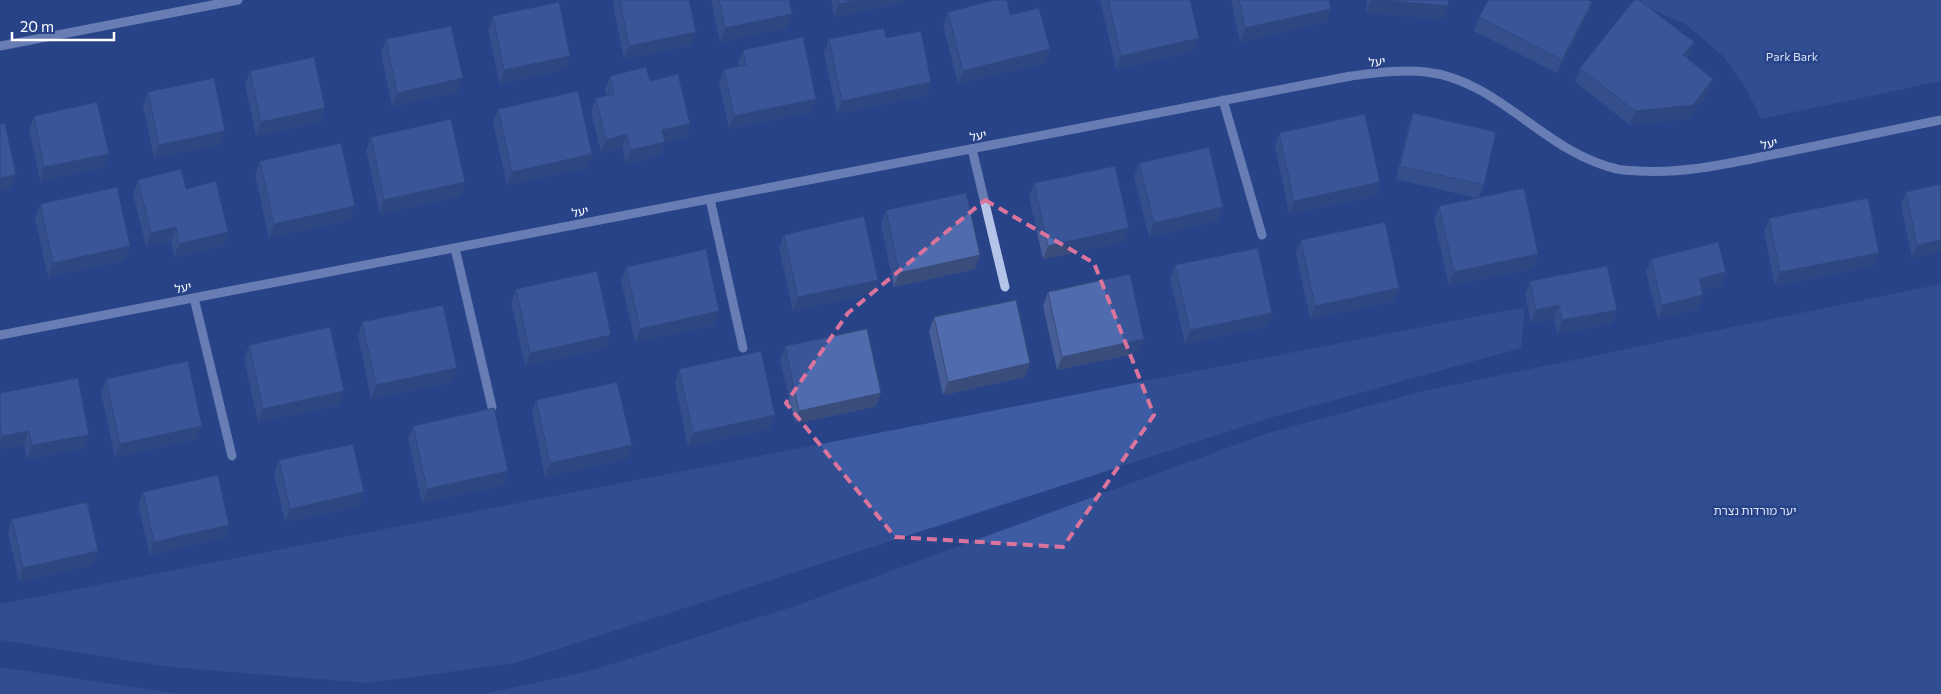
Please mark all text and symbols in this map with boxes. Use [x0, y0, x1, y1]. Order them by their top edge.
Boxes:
scale bar [12, 10, 115, 42]
text: 20 m [20, 17, 54, 35]
park label: Park Bark [1766, 49, 1819, 63]
street label: יעל [1368, 53, 1386, 69]
street label: יעל [968, 127, 988, 143]
street label: יעל [1759, 134, 1779, 152]
street label: יעל [570, 203, 590, 219]
street label: יעל [173, 279, 193, 295]
park label: יער מורדות נצרת [1714, 503, 1797, 517]

